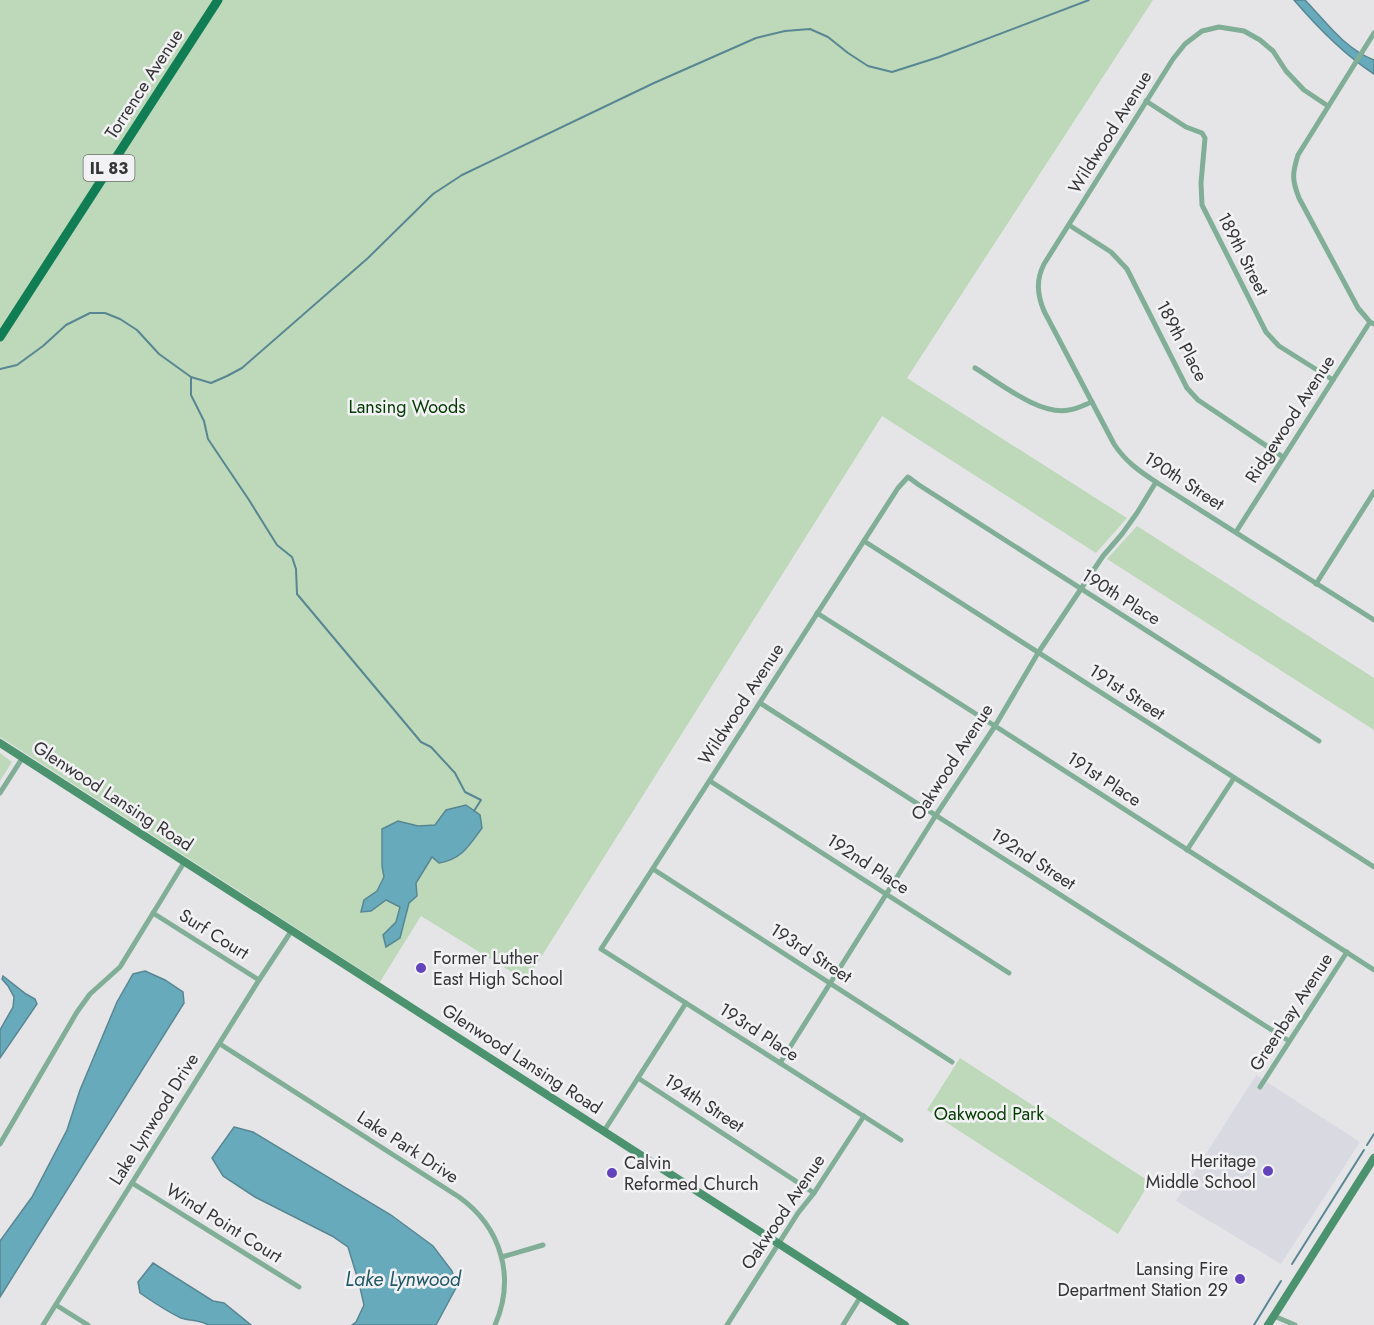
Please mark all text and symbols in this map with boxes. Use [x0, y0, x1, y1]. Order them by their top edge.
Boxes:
street label: Torrence Avenue [99, 24, 189, 144]
street label: Wildwood Avenue [1062, 66, 1158, 198]
road number: IL 83 [84, 155, 134, 181]
street label: 189th Street [1211, 208, 1275, 301]
street label: 189th Place [1150, 296, 1214, 386]
street label: Ridgewood Avenue [1239, 350, 1341, 488]
park label: Lansing Woods [349, 394, 465, 420]
street label: 190th Street [1139, 445, 1230, 517]
street label: 190th Place [1076, 562, 1166, 632]
street label: Wildwood Avenue [692, 638, 790, 770]
street label: 191st Street [1084, 658, 1171, 727]
street label: Oakwood Avenue [904, 699, 1000, 825]
street label: Glenwood Lansing Road [28, 734, 198, 858]
street label: 191st Place [1062, 745, 1146, 813]
street label: 192nd Street [985, 822, 1081, 897]
street label: 192nd Place [821, 827, 915, 901]
street label: Surf Court [174, 902, 255, 966]
street label: 193rd Street [765, 917, 858, 990]
place label: Former Luther East High School [433, 945, 563, 992]
street label: Greenbay Avenue [1243, 948, 1339, 1076]
marker: Former Luther East High School [414, 961, 428, 975]
street label: 193rd Place [714, 996, 804, 1068]
street label: Glenwood Lansing Road [437, 997, 607, 1121]
street label: Lake Lynwood Drive [103, 1048, 205, 1190]
street label: 194th Street [659, 1067, 750, 1139]
park label: Oakwood Park [934, 1101, 1044, 1127]
street label: Lake Park Drive [352, 1104, 464, 1190]
place label: Heritage Middle School [1146, 1148, 1256, 1195]
street label: Oakwood Avenue [735, 1149, 831, 1275]
place label: Calvin Reformed Church [624, 1150, 759, 1197]
marker: Heritage Middle School [1261, 1164, 1275, 1178]
marker: Calvin Reformed Church [605, 1166, 619, 1180]
street label: Wind Point Court [161, 1177, 288, 1270]
place label: Lansing Fire Department Station 29 [1057, 1256, 1228, 1303]
water label: Lake Lynwood [345, 1265, 462, 1294]
marker: Lansing Fire Department Station 29 [1233, 1272, 1247, 1286]

